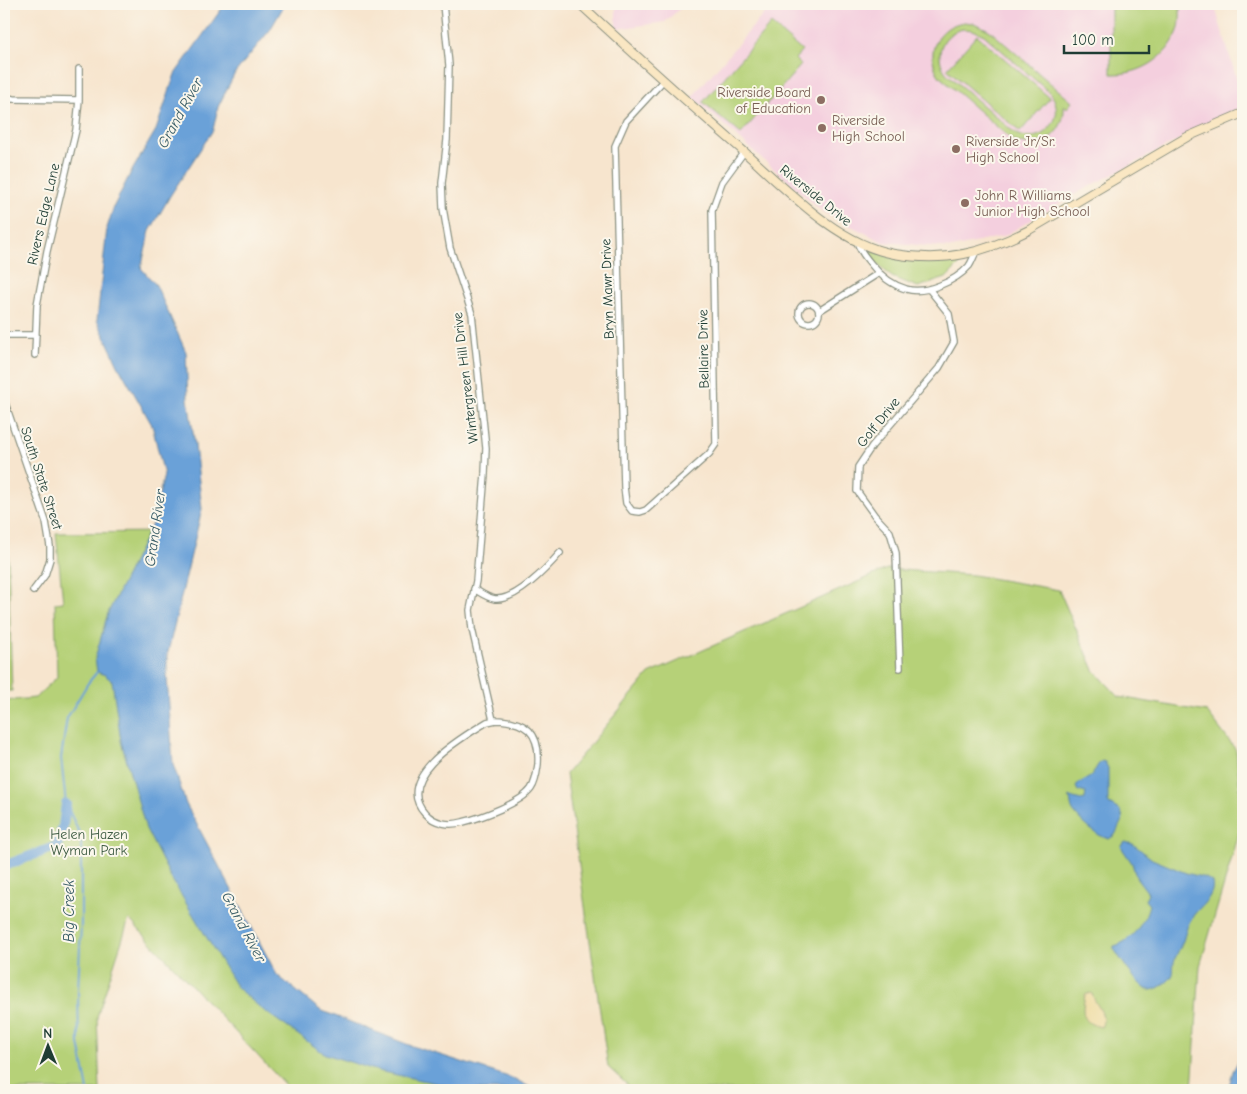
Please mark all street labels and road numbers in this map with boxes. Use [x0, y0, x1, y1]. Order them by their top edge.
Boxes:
street label: Riverside Drive [776, 161, 855, 230]
street label: Rivers Edge Lane [24, 162, 63, 267]
street label: Bryn Mawr Drive [597, 238, 618, 340]
street label: Bellaire Drive [694, 309, 713, 389]
street label: Wintergreen Hill Drive [449, 311, 482, 445]
street label: Golf Drive [853, 394, 904, 451]
street label: South State Street [17, 424, 67, 533]

